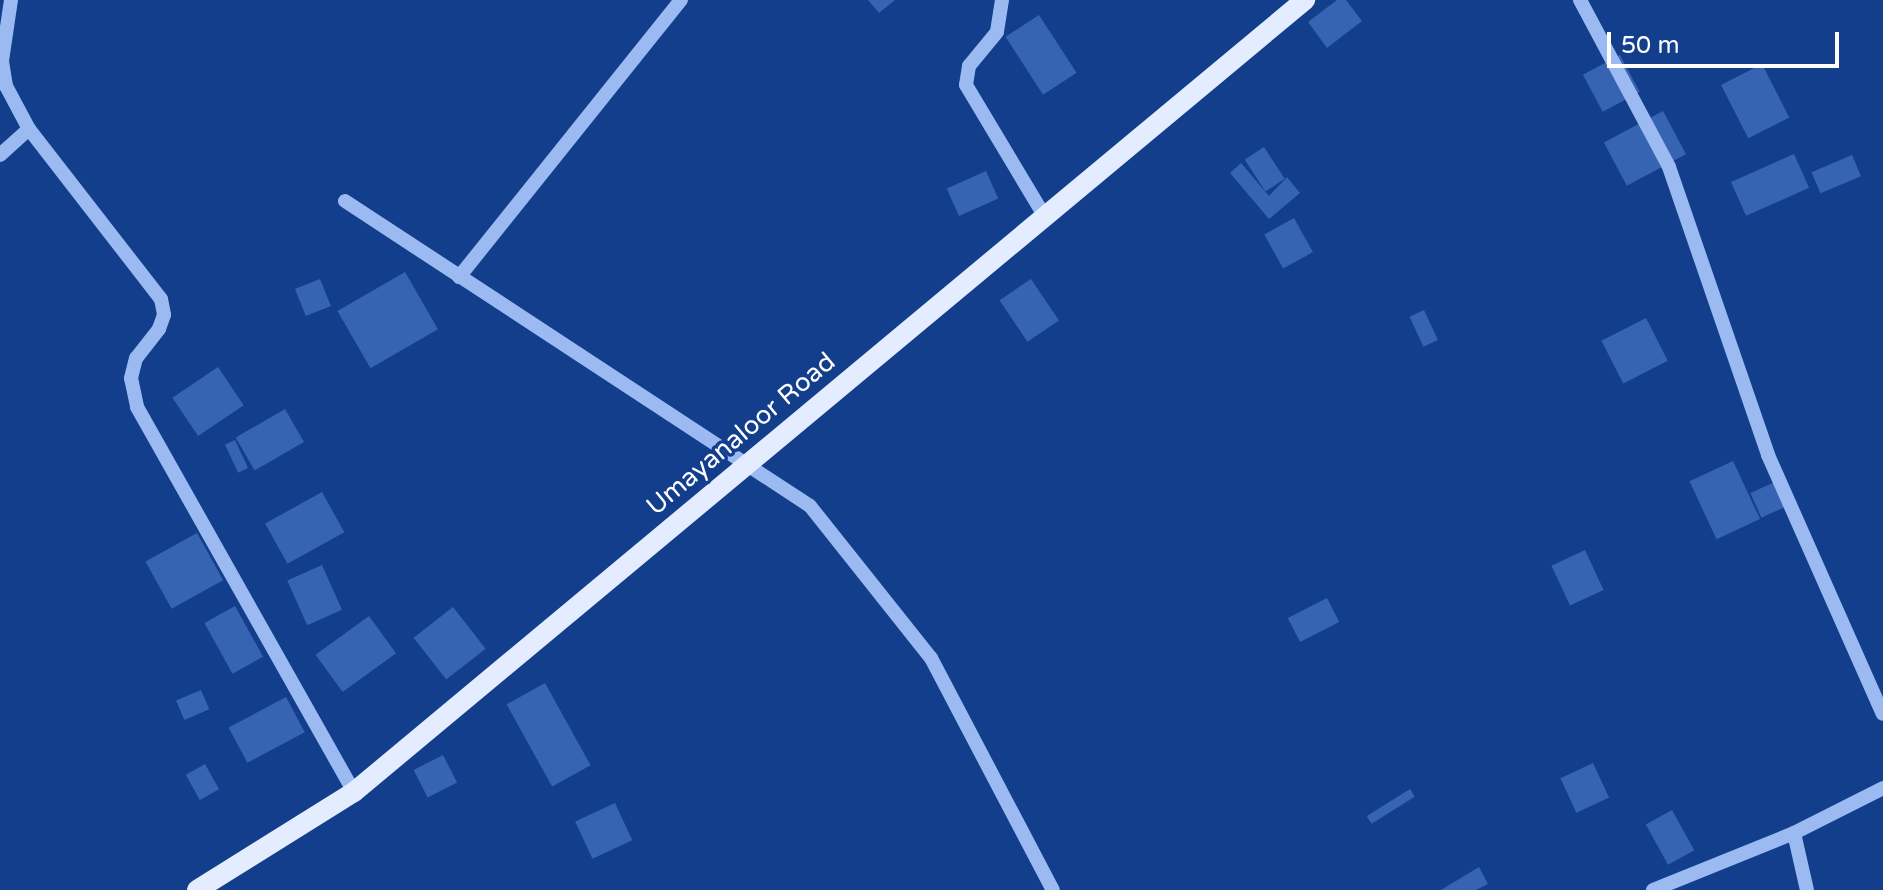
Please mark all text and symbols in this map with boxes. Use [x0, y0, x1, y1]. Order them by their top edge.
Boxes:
scale bar [1611, 16, 1843, 66]
text: 50 m [1621, 31, 1679, 60]
street label: Umayanaloor Road [640, 346, 842, 522]

